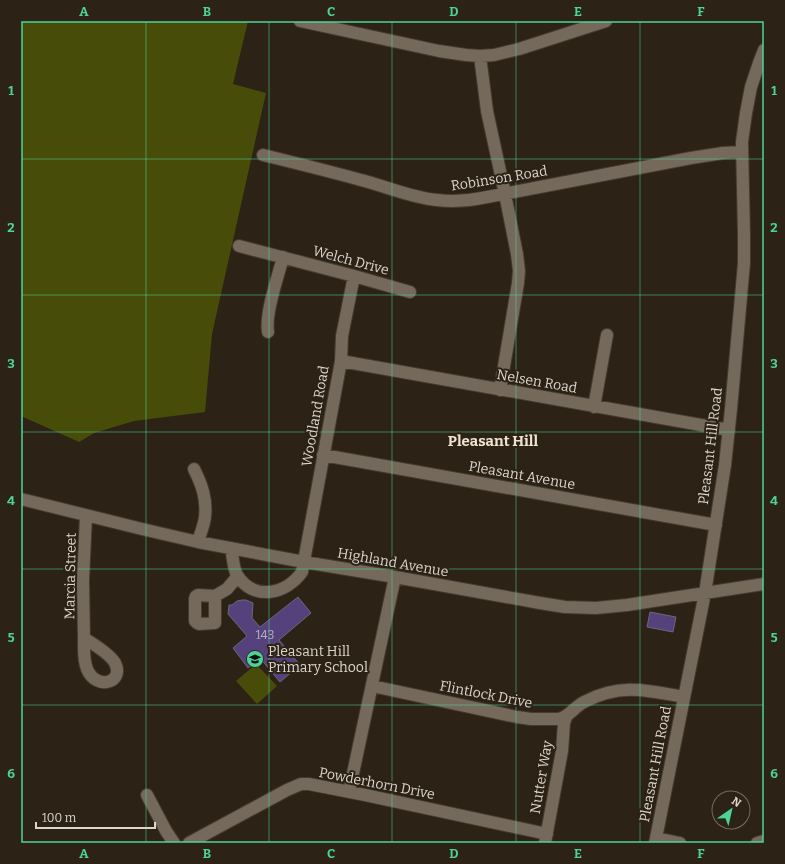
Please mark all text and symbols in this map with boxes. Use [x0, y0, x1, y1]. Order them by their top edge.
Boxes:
text: A [79, 4, 89, 19]
text: B [203, 4, 211, 19]
text: C [327, 4, 335, 19]
text: D [449, 4, 459, 19]
text: E [574, 4, 582, 19]
text: F [697, 4, 705, 19]
text: 1 [8, 83, 14, 98]
text: 1 [771, 83, 777, 98]
street label: Robinson Road [450, 162, 549, 195]
text: 2 [7, 220, 15, 235]
text: 2 [770, 220, 778, 235]
street label: Welch Drive [311, 242, 391, 279]
text: 3 [7, 356, 15, 371]
text: 3 [770, 356, 778, 371]
street label: Woodland Road [298, 364, 333, 468]
street label: Nelsen Road [495, 366, 579, 397]
street label: Pleasant Hill Road [695, 387, 726, 506]
district label: Pleasant Hill [448, 432, 539, 450]
street label: Pleasant Avenue [467, 458, 576, 493]
text: 4 [7, 493, 15, 508]
text: 4 [770, 493, 778, 508]
street label: Marcia Street [61, 532, 80, 620]
street label: Highland Avenue [336, 544, 450, 581]
house number: 143 [256, 628, 275, 642]
text: 5 [7, 630, 15, 645]
text: 5 [770, 630, 778, 645]
place label: Pleasant Hill Primary School [268, 643, 368, 676]
school or university icon: Pleasant Hill Primary School [245, 649, 265, 669]
street label: Flintlock Drive [438, 677, 534, 712]
street label: Pleasant Hill Road [636, 705, 675, 823]
street label: Nutter Way [527, 739, 556, 815]
street label: Powderhorn Drive [318, 764, 436, 803]
text: 6 [7, 766, 15, 781]
text: 6 [770, 766, 778, 781]
north arrow [711, 790, 751, 830]
text: N [729, 794, 744, 810]
scale bar [36, 804, 155, 830]
text: 100 m [42, 811, 77, 825]
text: A [79, 846, 89, 861]
text: B [203, 846, 211, 861]
text: C [327, 846, 335, 861]
text: D [449, 846, 459, 861]
text: E [574, 846, 582, 861]
text: F [697, 846, 705, 861]

